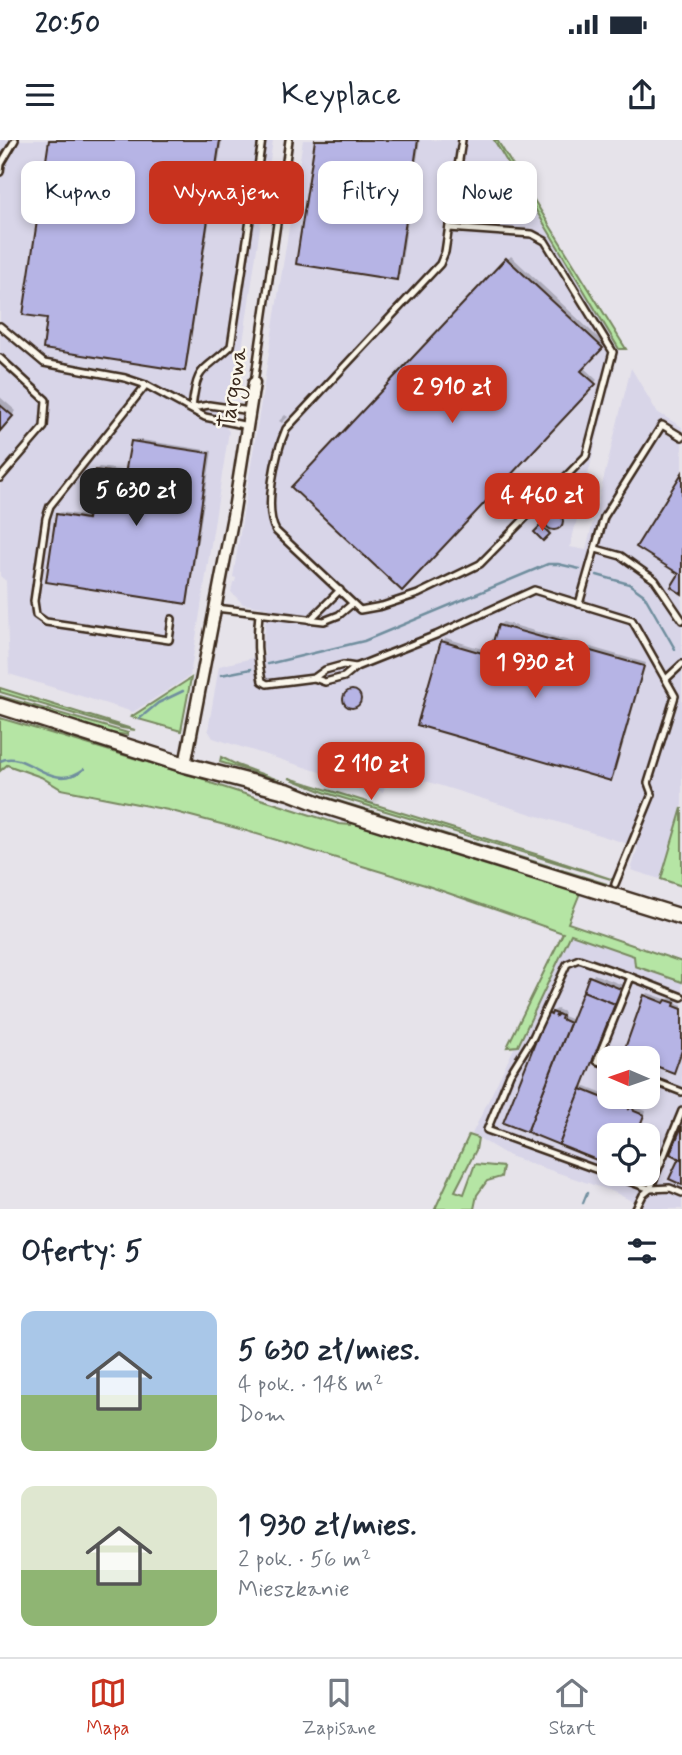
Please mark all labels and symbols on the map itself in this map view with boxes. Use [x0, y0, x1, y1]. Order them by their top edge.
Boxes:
street label: Targowa [213, 345, 257, 431]
pin: 2 910 zł [380, 366, 524, 425]
pin: 5 630 zł [64, 468, 208, 528]
pin: 4 460 zł [470, 474, 614, 533]
pin: 1 930 zł [463, 640, 607, 700]
pin: 2 110 zł [299, 742, 443, 802]
north arrow [597, 1046, 660, 1110]

